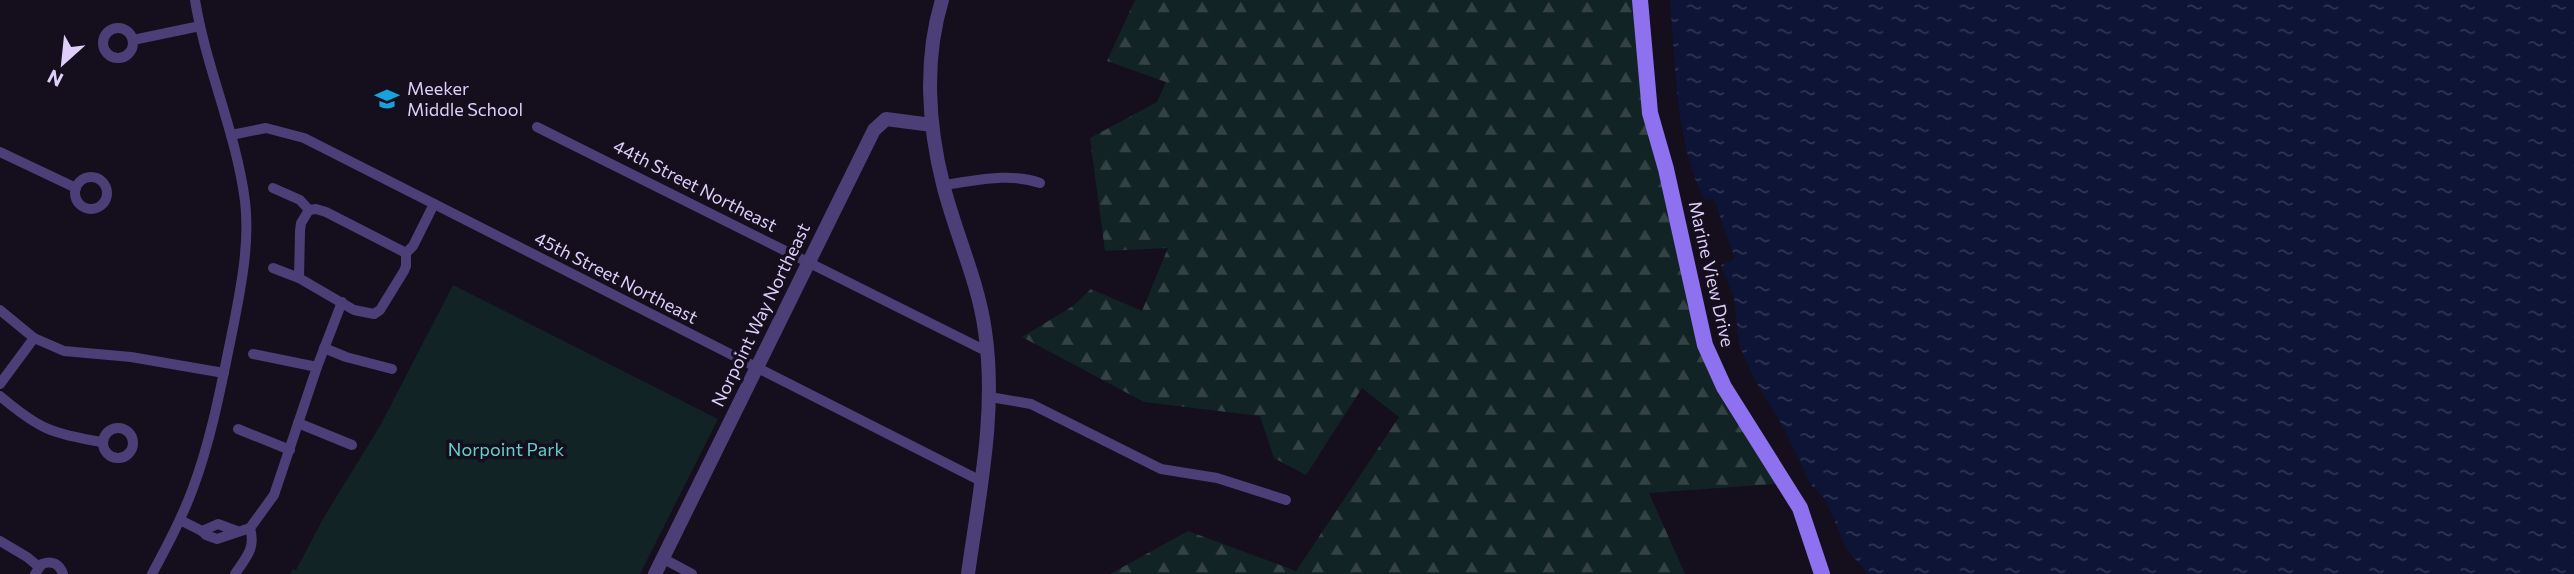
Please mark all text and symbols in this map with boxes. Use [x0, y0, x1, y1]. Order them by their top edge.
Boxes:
north arrow [28, 28, 98, 98]
text: N [43, 65, 67, 92]
place label: Meeker Middle School [407, 77, 523, 120]
school or university icon: Meeker Middle School [373, 85, 401, 113]
street label: 44th Street Northeast [610, 134, 781, 236]
street label: Marine View Drive [1684, 199, 1739, 349]
street label: Norpoint Way Northeast [706, 219, 814, 410]
street label: 45th Street Northeast [531, 226, 702, 328]
park label: Norpoint Park [448, 438, 564, 460]

